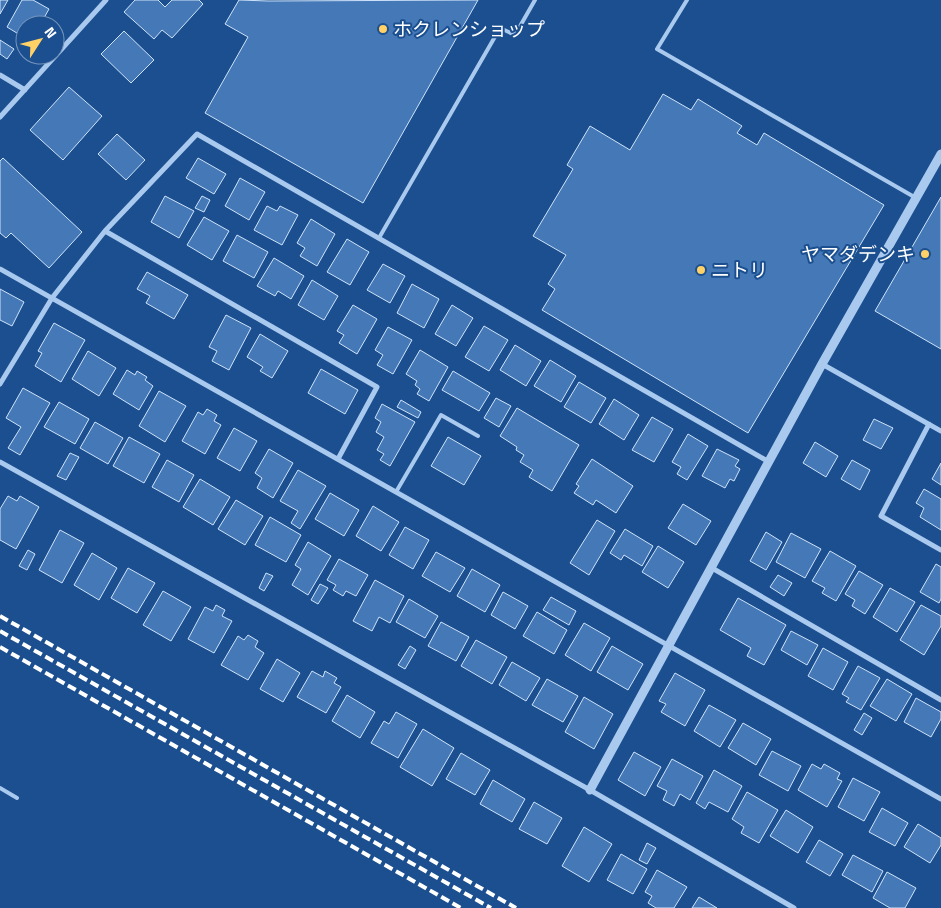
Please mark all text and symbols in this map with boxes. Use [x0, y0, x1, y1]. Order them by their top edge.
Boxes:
place label: ホクレンショップ [393, 14, 545, 43]
north arrow [15, 15, 65, 65]
text: N [40, 22, 62, 42]
marker: ホクレンショップ [377, 23, 389, 35]
place label: ヤマダデンキ [801, 239, 915, 268]
marker: ヤマダデンキ [919, 248, 931, 260]
place label: ニトリ [711, 255, 768, 284]
marker: ニトリ [695, 264, 707, 276]

